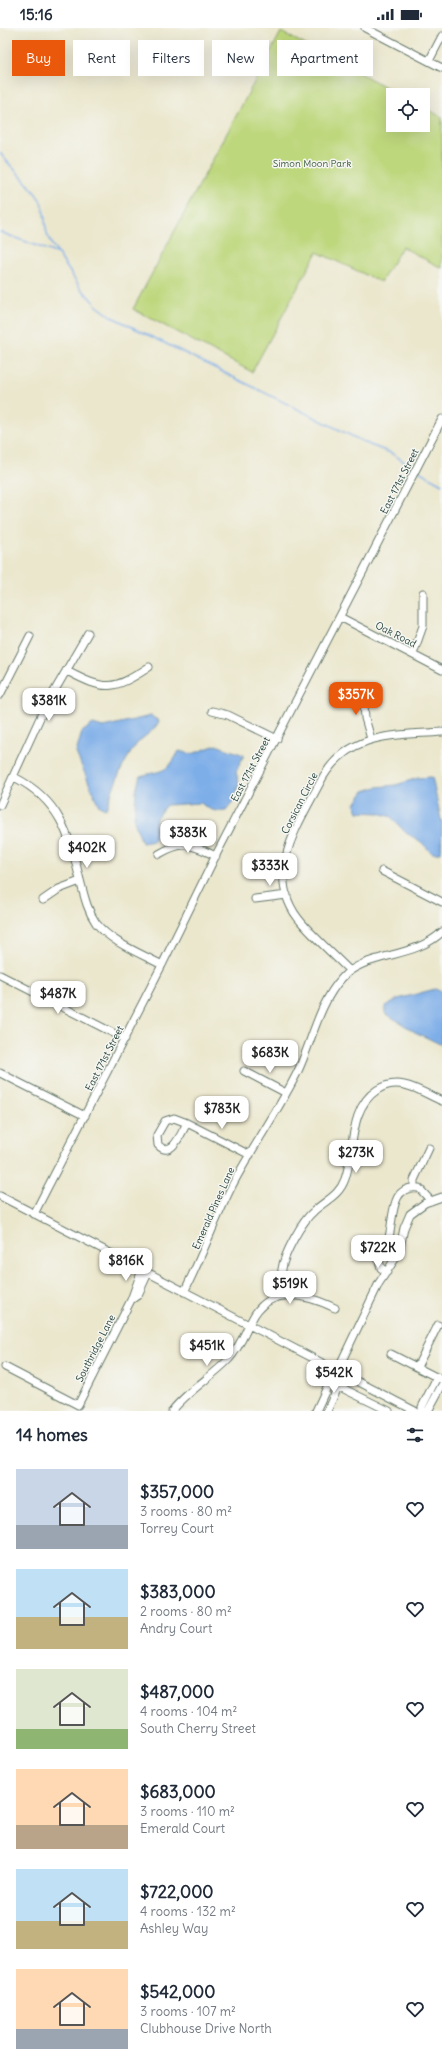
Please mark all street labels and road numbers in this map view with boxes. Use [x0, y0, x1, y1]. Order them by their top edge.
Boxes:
street label: East 171st Street [377, 446, 422, 516]
street label: Oak Road [373, 619, 419, 650]
street label: East 171st Street [228, 734, 273, 804]
street label: Corsican Circle [278, 770, 321, 836]
street label: East 171st Street [82, 1023, 127, 1093]
street label: Emerald Pines Lane [189, 1165, 237, 1251]
street label: Southridge Lane [73, 1312, 118, 1384]

